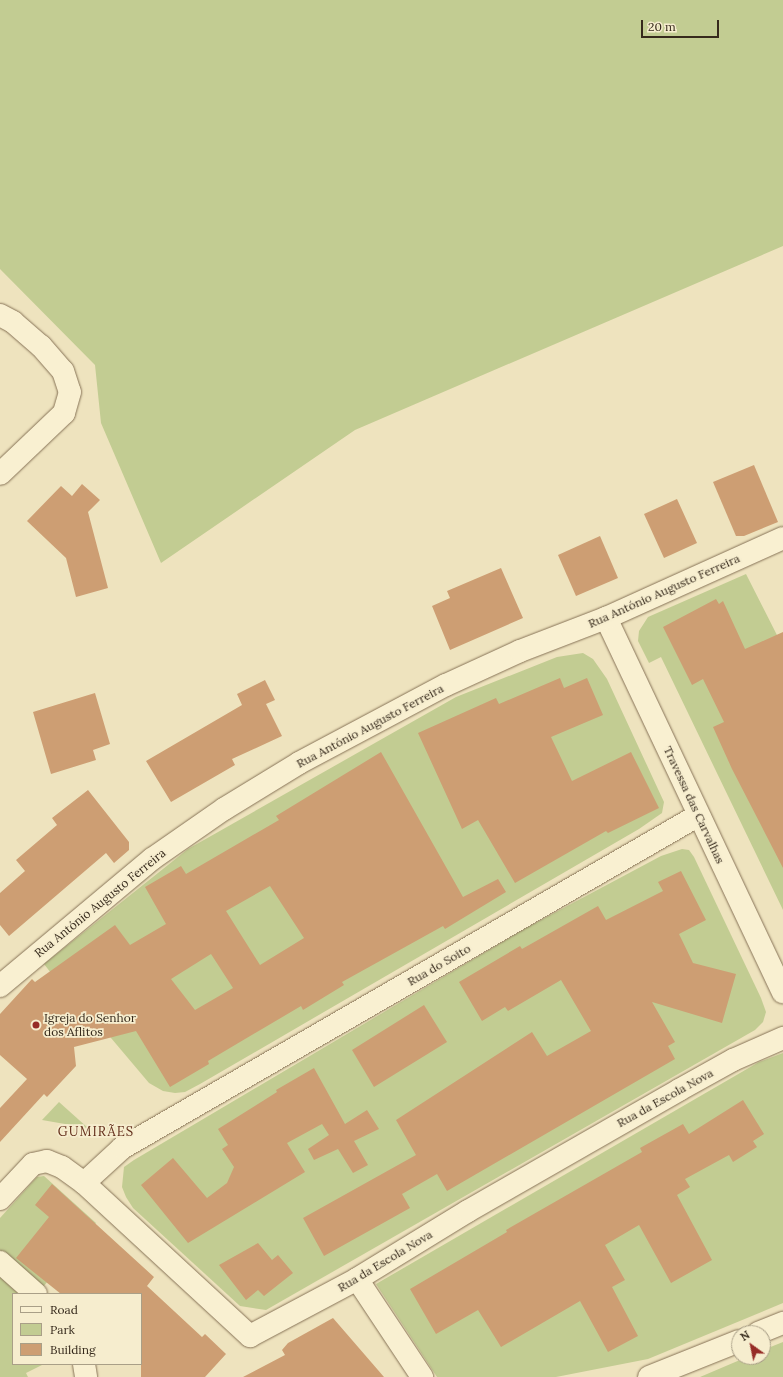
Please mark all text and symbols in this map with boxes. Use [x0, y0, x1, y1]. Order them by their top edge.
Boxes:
scale bar [643, 12, 721, 38]
text: 20 m [648, 19, 676, 34]
street label: Rua António Augusto Ferreira [586, 551, 742, 631]
street label: Rua António Augusto Ferreira [294, 681, 446, 771]
street label: Travessa das Carvalhas [660, 744, 728, 866]
street label: Rua António Augusto Ferreira [32, 846, 168, 960]
street label: Rua do Soito [405, 941, 473, 989]
place label: Igreja do Senhor dos Aflitos [44, 1011, 136, 1039]
marker: Igreja do Senhor dos Aflitos [31, 1020, 41, 1030]
street label: Rua da Escola Nova [614, 1066, 716, 1130]
district label: GUMIRÃES [58, 1124, 134, 1140]
street label: Rua da Escola Nova [335, 1227, 435, 1295]
legend [12, 1293, 142, 1365]
text: Road [50, 1302, 78, 1317]
text: Park [50, 1322, 75, 1337]
north arrow [731, 1325, 771, 1365]
text: N [738, 1328, 752, 1344]
text: Building [50, 1342, 96, 1357]

